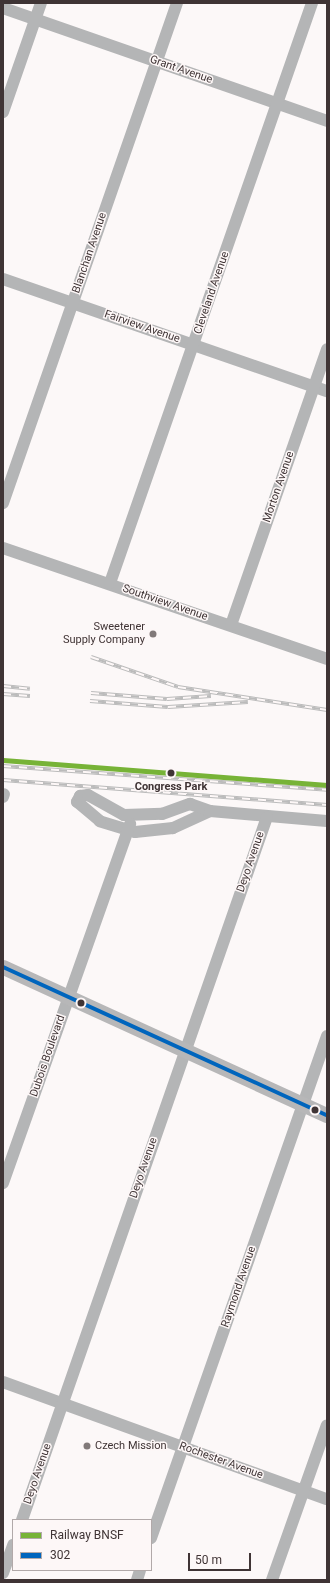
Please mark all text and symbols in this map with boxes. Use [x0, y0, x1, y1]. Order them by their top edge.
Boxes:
street label: Grant Avenue [148, 53, 214, 87]
street label: Blanchan Avenue [70, 211, 110, 295]
street label: Cleveland Avenue [192, 250, 232, 336]
street label: Fairview Avenue [102, 308, 182, 346]
street label: Morton Avenue [261, 450, 297, 524]
street label: Southview Avenue [121, 582, 209, 624]
place label: Sweetener Supply Company [63, 621, 145, 647]
marker: Sweetener Supply Company [148, 629, 158, 639]
marker: Congress Park [164, 766, 178, 780]
place label: Congress Park [135, 780, 207, 794]
street label: Deyo Avenue [234, 830, 268, 894]
unlabelled marker [76, 998, 86, 1008]
street label: Dubois Boulevard [28, 1013, 68, 1099]
unlabelled marker [310, 1105, 320, 1115]
street label: Deyo Avenue [127, 1136, 161, 1200]
street label: Raymond Avenue [219, 1245, 259, 1329]
place label: Czech Mission [95, 1439, 167, 1453]
street label: Rochester Avenue [177, 1440, 265, 1482]
marker: Czech Mission [82, 1441, 92, 1451]
street label: Deyo Avenue [21, 1442, 55, 1506]
legend [12, 1519, 152, 1571]
text: Railway BNSF [50, 1528, 124, 1542]
scale bar [190, 1545, 253, 1571]
text: 302 [50, 1548, 70, 1562]
text: 50 m [195, 1553, 222, 1567]

